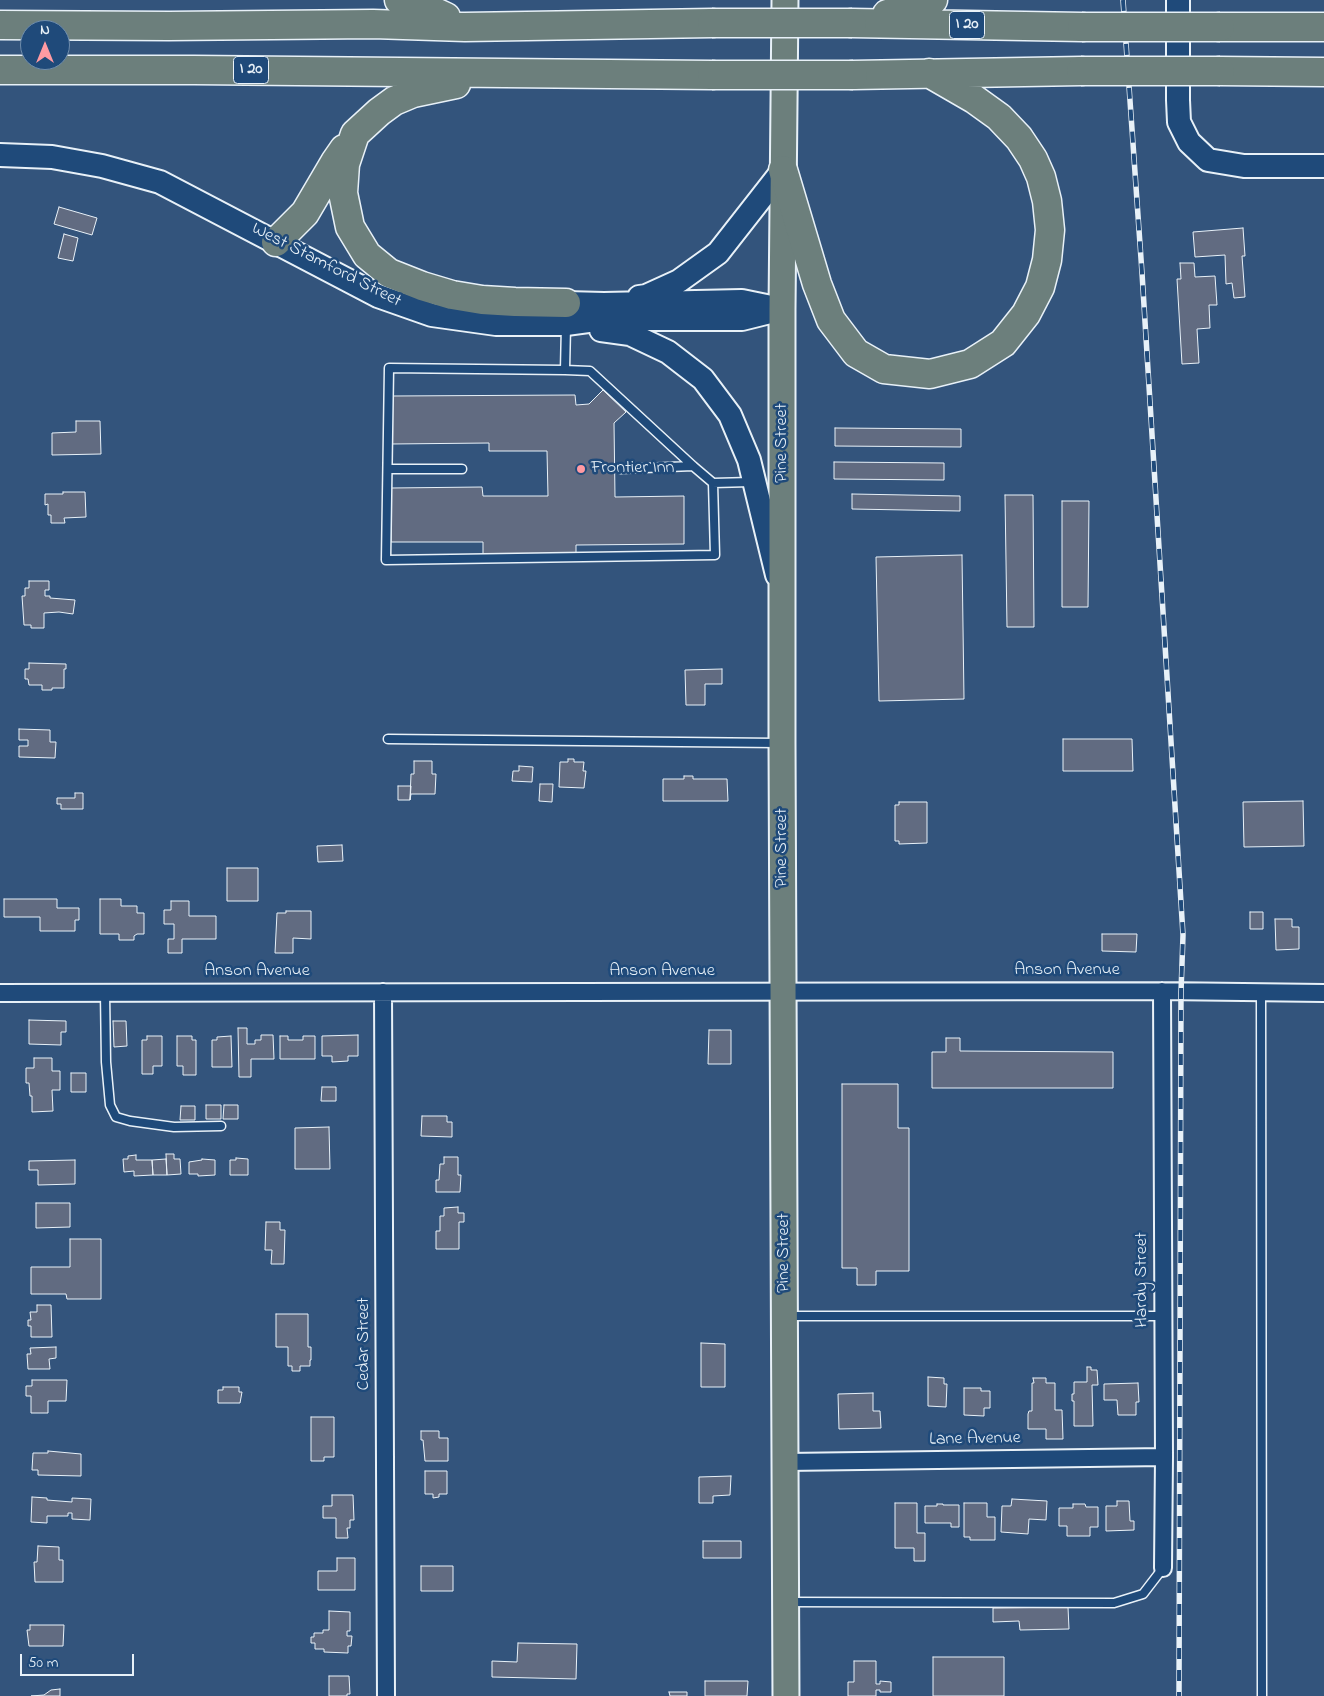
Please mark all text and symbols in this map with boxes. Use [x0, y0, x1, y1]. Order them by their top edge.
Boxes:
road number: I 20 [950, 12, 984, 38]
north arrow [20, 20, 70, 70]
text: N [40, 20, 50, 41]
road number: I 20 [234, 56, 268, 84]
street label: West Stamford Street [247, 219, 405, 313]
street label: Pine Street [772, 403, 794, 483]
place label: Frontier Inn [591, 458, 674, 480]
marker: Frontier Inn [575, 463, 587, 475]
street label: Pine Street [772, 808, 794, 888]
street label: Anson Avenue [1014, 960, 1120, 982]
street label: Anson Avenue [204, 961, 310, 983]
street label: Anson Avenue [609, 961, 715, 983]
street label: Pine Street [774, 1213, 796, 1293]
street label: Hardy Street [1132, 1232, 1154, 1328]
street label: Cedar Street [354, 1297, 376, 1391]
street label: Lane Avenue [929, 1428, 1021, 1452]
scale bar [22, 1644, 136, 1676]
text: 50 m [28, 1652, 58, 1674]

